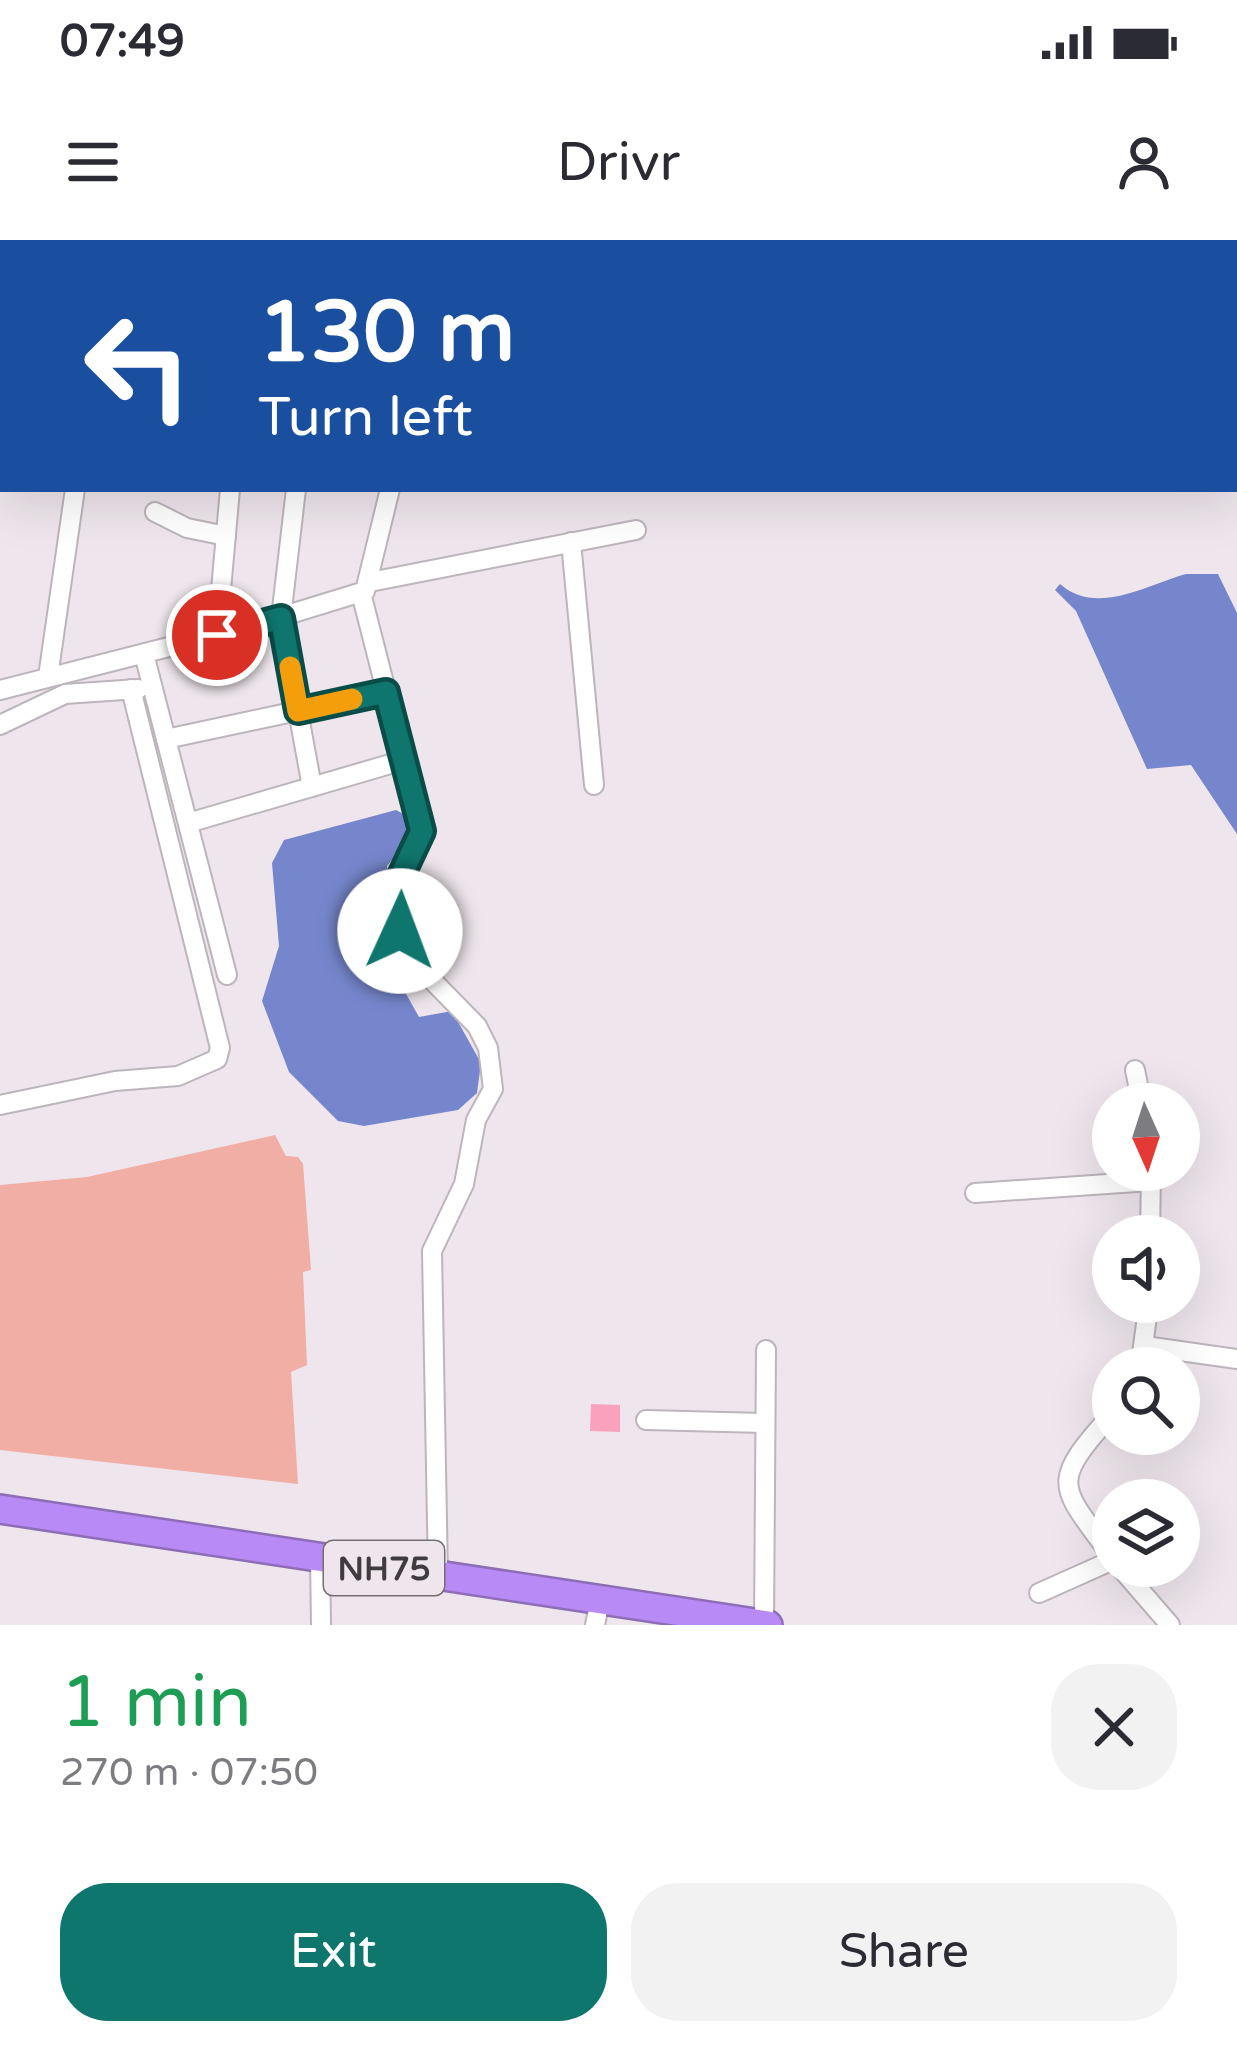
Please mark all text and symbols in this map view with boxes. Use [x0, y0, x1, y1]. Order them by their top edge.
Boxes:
text: 07:49 [60, 15, 185, 69]
icon: menu [60, 129, 126, 195]
icon: person [1111, 129, 1177, 195]
text: Drivr [557, 130, 680, 195]
text: 130 m [258, 283, 515, 384]
icon: left [60, 288, 216, 444]
text: Turn left [258, 385, 473, 450]
pin [166, 584, 268, 686]
icon: arrive [184, 602, 250, 668]
position arrow [337, 868, 463, 994]
north arrow [1092, 1083, 1200, 1191]
map controls [1092, 1083, 1200, 1587]
button: sound [1092, 1215, 1200, 1323]
button: search [1092, 1347, 1200, 1455]
button: layers [1092, 1479, 1200, 1587]
road number: NH75 [324, 1541, 444, 1595]
text: 1 min [60, 1660, 252, 1747]
button: close [1051, 1664, 1177, 1790]
text: 270 m · 07:50 [60, 1749, 318, 1796]
button: Exit [60, 1883, 607, 2021]
button: Share [631, 1883, 1177, 2021]

